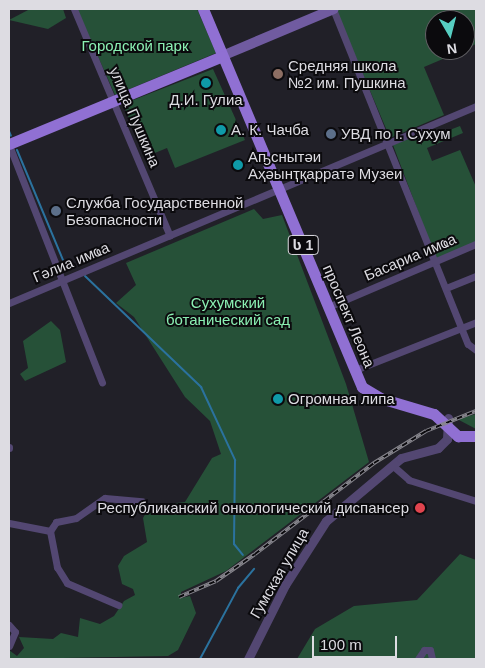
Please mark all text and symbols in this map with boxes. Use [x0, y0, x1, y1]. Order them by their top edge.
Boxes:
north arrow [425, 10, 475, 60]
park label: Городской парк [81, 37, 189, 55]
text: N [446, 40, 458, 57]
place label: Средняя школа №2 им. Пушкина [288, 56, 406, 91]
street label: улица Пушкина [106, 64, 164, 170]
marker: Средняя школа №2 им. Пушкина [272, 68, 284, 80]
marker: Д.И. Гулиа [200, 77, 212, 89]
place label: Д.И. Гулиа [169, 91, 243, 109]
place label: А. К. Чачба [231, 121, 309, 139]
marker: А. К. Чачба [215, 124, 227, 136]
place label: УВД по г. Сухум [341, 125, 451, 143]
marker: УВД по г. Сухум [325, 128, 337, 140]
place label: Аҧснытәи Аҳәынҭқарратә Музеи [248, 147, 402, 182]
marker: Аҧснытәи Аҳәынҭқарратә Музеи [232, 159, 244, 171]
place label: Служба Государственной Безопасности [66, 193, 243, 228]
marker: Служба Государственной Безопасности [50, 205, 62, 217]
street label: Басариа имҩа [361, 230, 459, 284]
road number: ს 1 [287, 234, 319, 256]
street label: Гәлиа имҩа [30, 238, 112, 286]
street label: проспект Леона [319, 262, 379, 370]
park label: Сухумский ботанический сад [166, 293, 290, 328]
place label: Огромная липа [288, 390, 395, 408]
marker: Огромная липа [272, 393, 284, 405]
place label: Республиканский онкологический диспансер [97, 499, 409, 517]
marker: Республиканский онкологический диспансер [413, 501, 427, 515]
street label: Гумская улица [246, 525, 312, 621]
scale bar [315, 626, 400, 658]
text: 100 m [320, 636, 362, 653]

